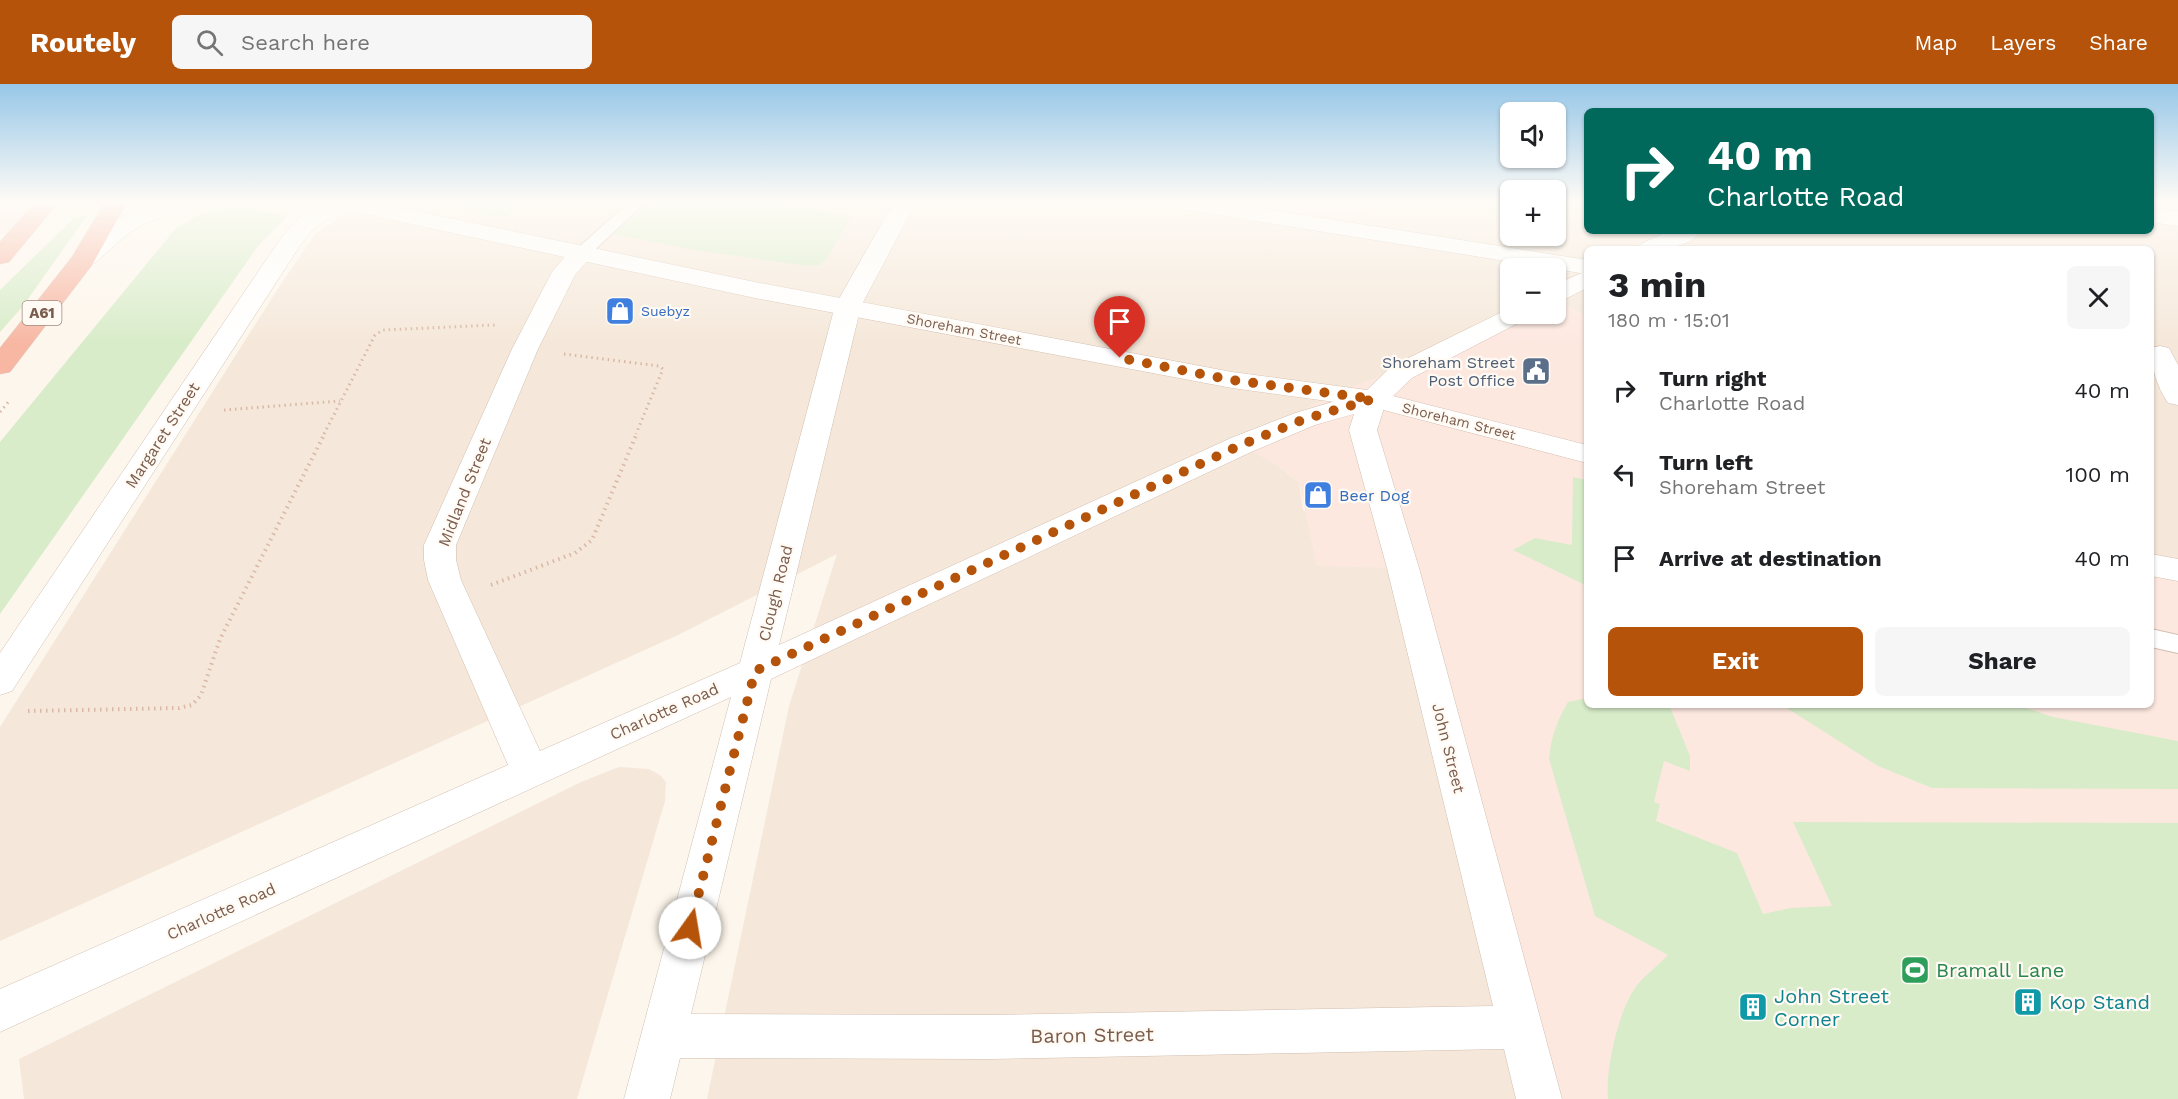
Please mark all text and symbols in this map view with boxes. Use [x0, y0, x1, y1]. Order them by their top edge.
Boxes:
search box [172, 15, 592, 69]
text: Routely [30, 26, 136, 59]
icon: search [193, 26, 226, 59]
text: Search here [241, 30, 370, 55]
text: Map [1914, 30, 1957, 55]
text: Layers [1990, 30, 2056, 55]
text: Share [2089, 30, 2148, 55]
map controls [1500, 102, 1566, 324]
button: sound [1500, 102, 1566, 168]
text: 40 m [1707, 131, 1813, 180]
icon: right [1608, 132, 1686, 210]
button: + [1500, 180, 1566, 246]
text: Charlotte Road [1707, 181, 1904, 213]
button: − [1500, 258, 1566, 324]
text: 3 min [1608, 264, 1706, 306]
button: close [2067, 266, 2130, 329]
shop icon: Suebyz [604, 295, 636, 327]
pin [1094, 296, 1145, 358]
road number: A61 [22, 301, 62, 325]
place label: Suebyz [641, 303, 690, 319]
icon: arrive [1103, 305, 1136, 338]
text: 180 m · 15:01 [1608, 308, 1730, 332]
street label: Shoreham Street [905, 310, 1023, 348]
place label: Shoreham Street Post Office [1382, 353, 1515, 390]
public building icon: Shoreham Street Post Office [1520, 355, 1552, 387]
text: Turn right [1659, 366, 1766, 391]
icon: right [1608, 374, 1641, 407]
text: 40 m [2074, 378, 2130, 403]
street label: Margaret Street [121, 379, 204, 492]
text: Charlotte Road [1659, 391, 1805, 415]
street label: Shoreham Street [1401, 399, 1518, 443]
street label: Midland Street [434, 435, 495, 549]
text: Turn left [1659, 450, 1753, 475]
icon: left [1608, 458, 1641, 491]
text: 100 m [2066, 462, 2130, 487]
text: Shoreham Street [1659, 475, 1825, 499]
shop icon: Beer Dog [1302, 479, 1334, 511]
place label: Beer Dog [1339, 486, 1410, 505]
icon: arrive [1608, 542, 1641, 575]
street label: Clough Road [754, 543, 797, 643]
text: Arrive at destination [1659, 546, 1882, 571]
text: 40 m [2074, 546, 2130, 571]
button: Exit [1608, 627, 1863, 696]
button: Share [1875, 627, 2130, 696]
street label: Charlotte Road [607, 679, 721, 744]
street label: John Street [1428, 701, 1469, 795]
street label: Charlotte Road [164, 879, 278, 944]
position arrow [658, 896, 722, 960]
sports icon: Bramall Lane [1899, 954, 1931, 986]
place label: Bramall Lane [1936, 958, 2064, 982]
place label: John Street Corner [1774, 984, 1890, 1031]
building icon: Kop Stand [2012, 986, 2044, 1018]
place label: Kop Stand [2049, 990, 2150, 1014]
building icon: John Street Corner [1737, 991, 1769, 1023]
street label: Baron Street [1030, 1022, 1155, 1048]

